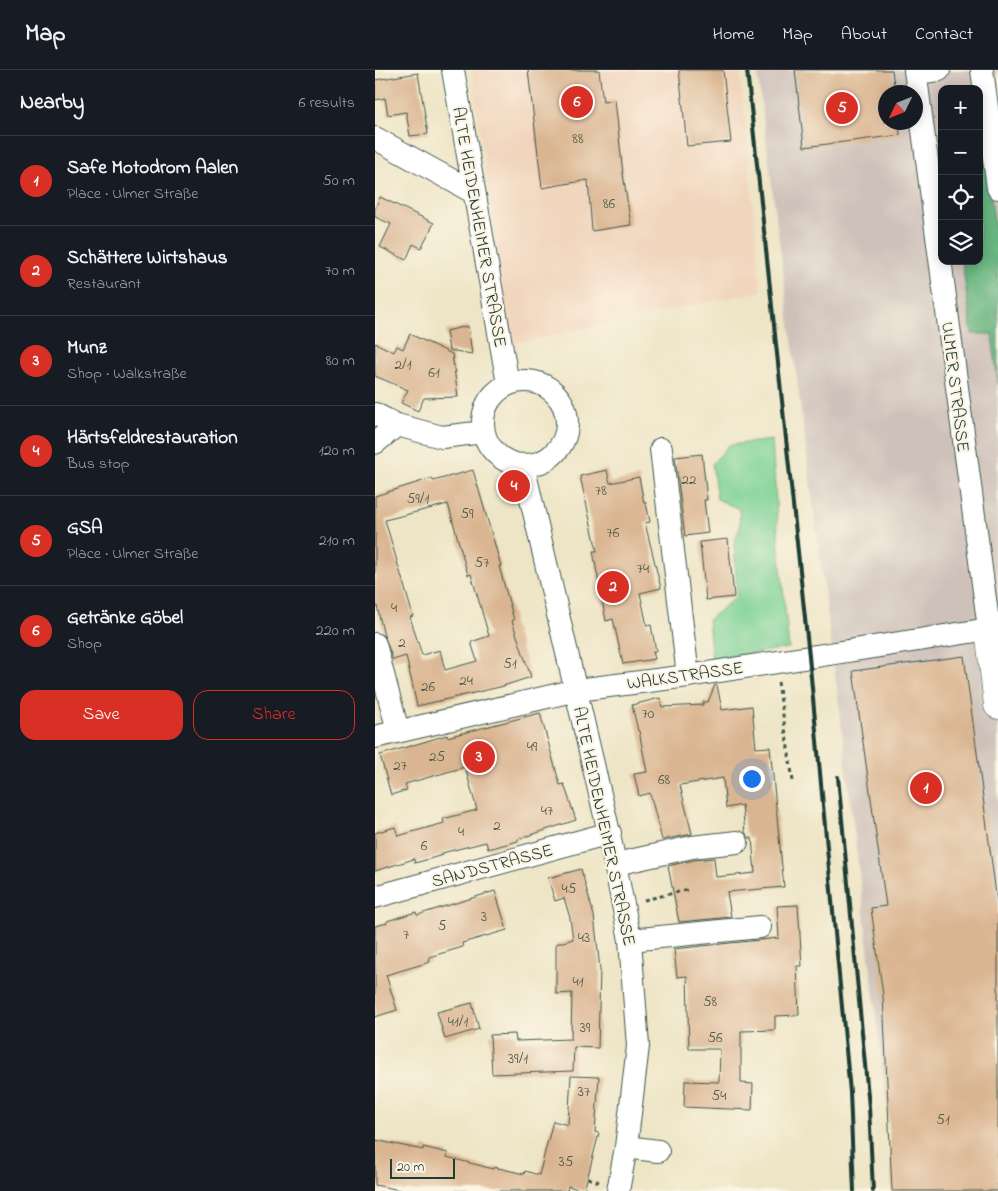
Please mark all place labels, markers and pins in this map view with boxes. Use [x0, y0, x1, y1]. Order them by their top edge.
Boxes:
pin: 6 [561, 83, 593, 121]
pin: 5 [826, 89, 858, 127]
pin: 4 [498, 467, 530, 505]
pin: 2 [597, 568, 629, 606]
pin: 3 [463, 738, 495, 776]
pin: 1 [910, 769, 942, 807]

